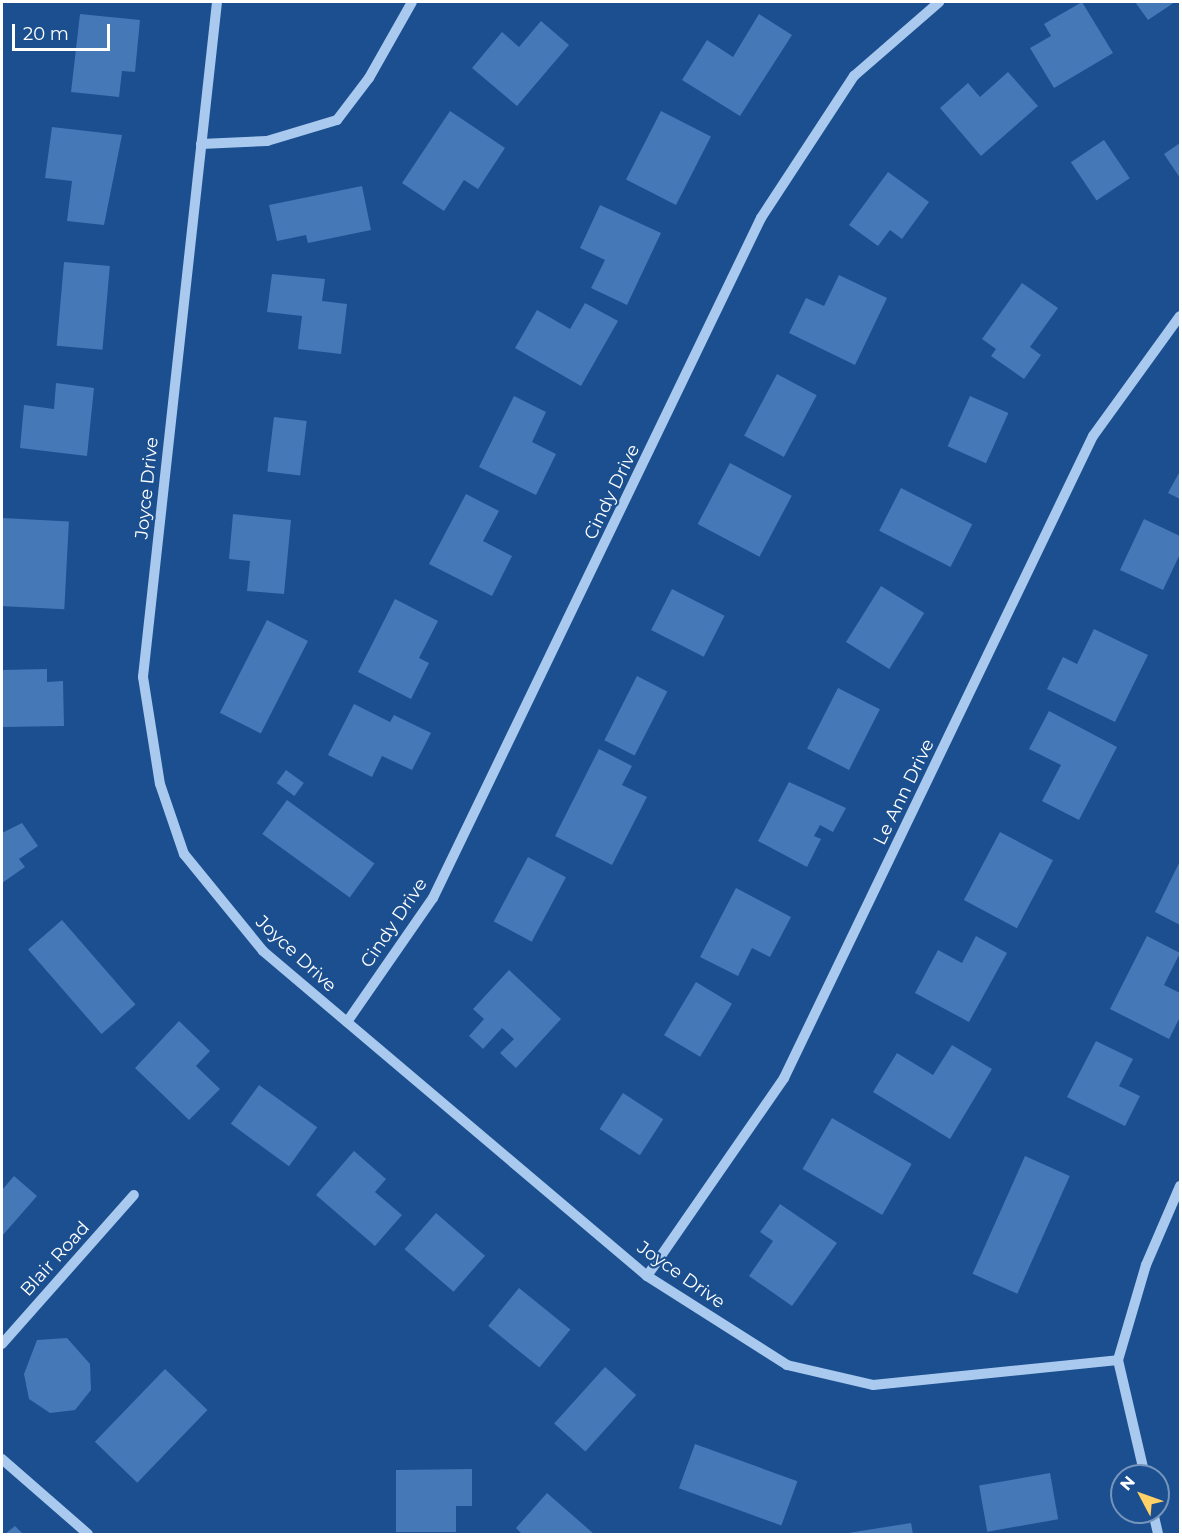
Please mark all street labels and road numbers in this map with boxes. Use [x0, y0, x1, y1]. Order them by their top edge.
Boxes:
street label: Joyce Drive [131, 436, 163, 540]
street label: Cindy Drive [580, 441, 644, 543]
street label: Le Ann Drive [869, 736, 939, 848]
street label: Cindy Drive [356, 874, 432, 972]
street label: Joyce Drive [251, 911, 341, 997]
street label: Blair Road [16, 1217, 94, 1301]
street label: Joyce Drive [633, 1237, 729, 1313]

